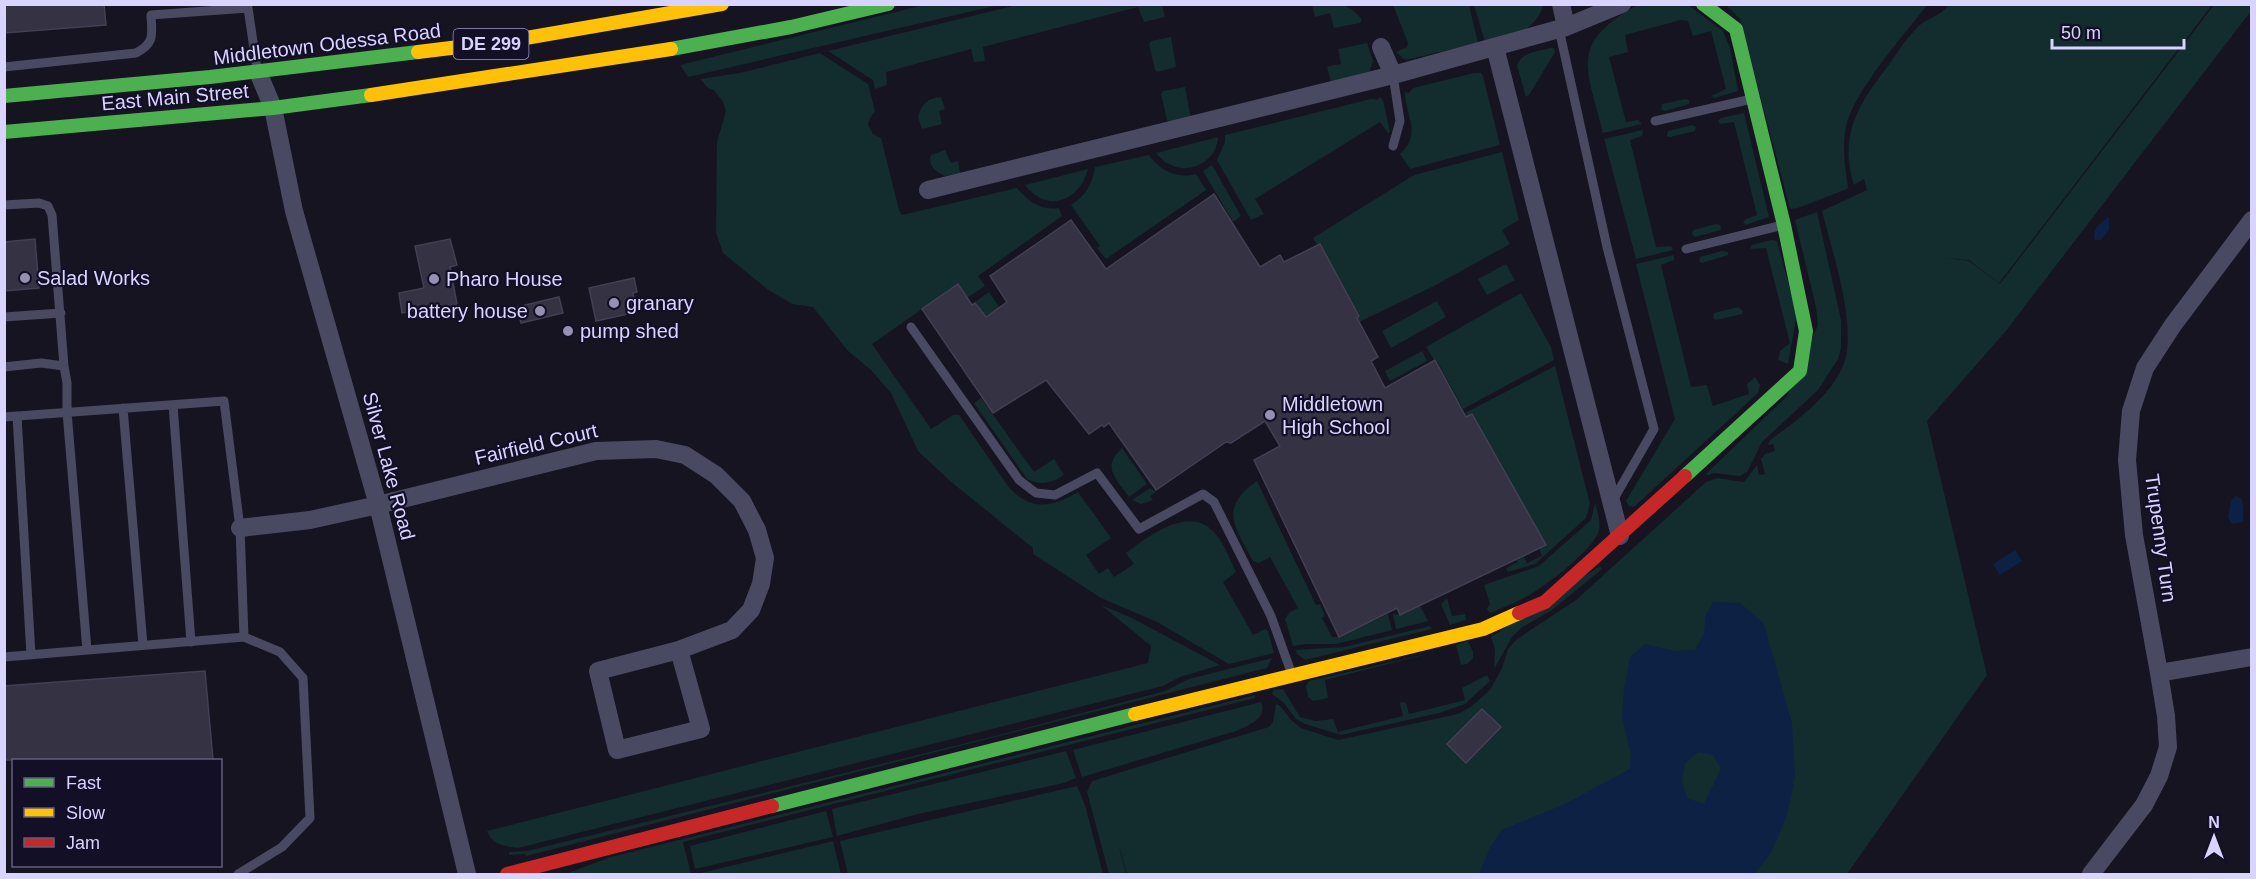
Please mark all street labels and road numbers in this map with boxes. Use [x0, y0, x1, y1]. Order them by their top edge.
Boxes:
street label: Middletown Odessa Road [212, 19, 442, 69]
road number: DE 299 [454, 29, 528, 59]
street label: East Main Street [100, 80, 250, 114]
street label: Silver Lake Road [359, 390, 419, 542]
street label: Fairfield Court [472, 419, 600, 469]
street label: Trupenny Turn [2141, 472, 2181, 604]

